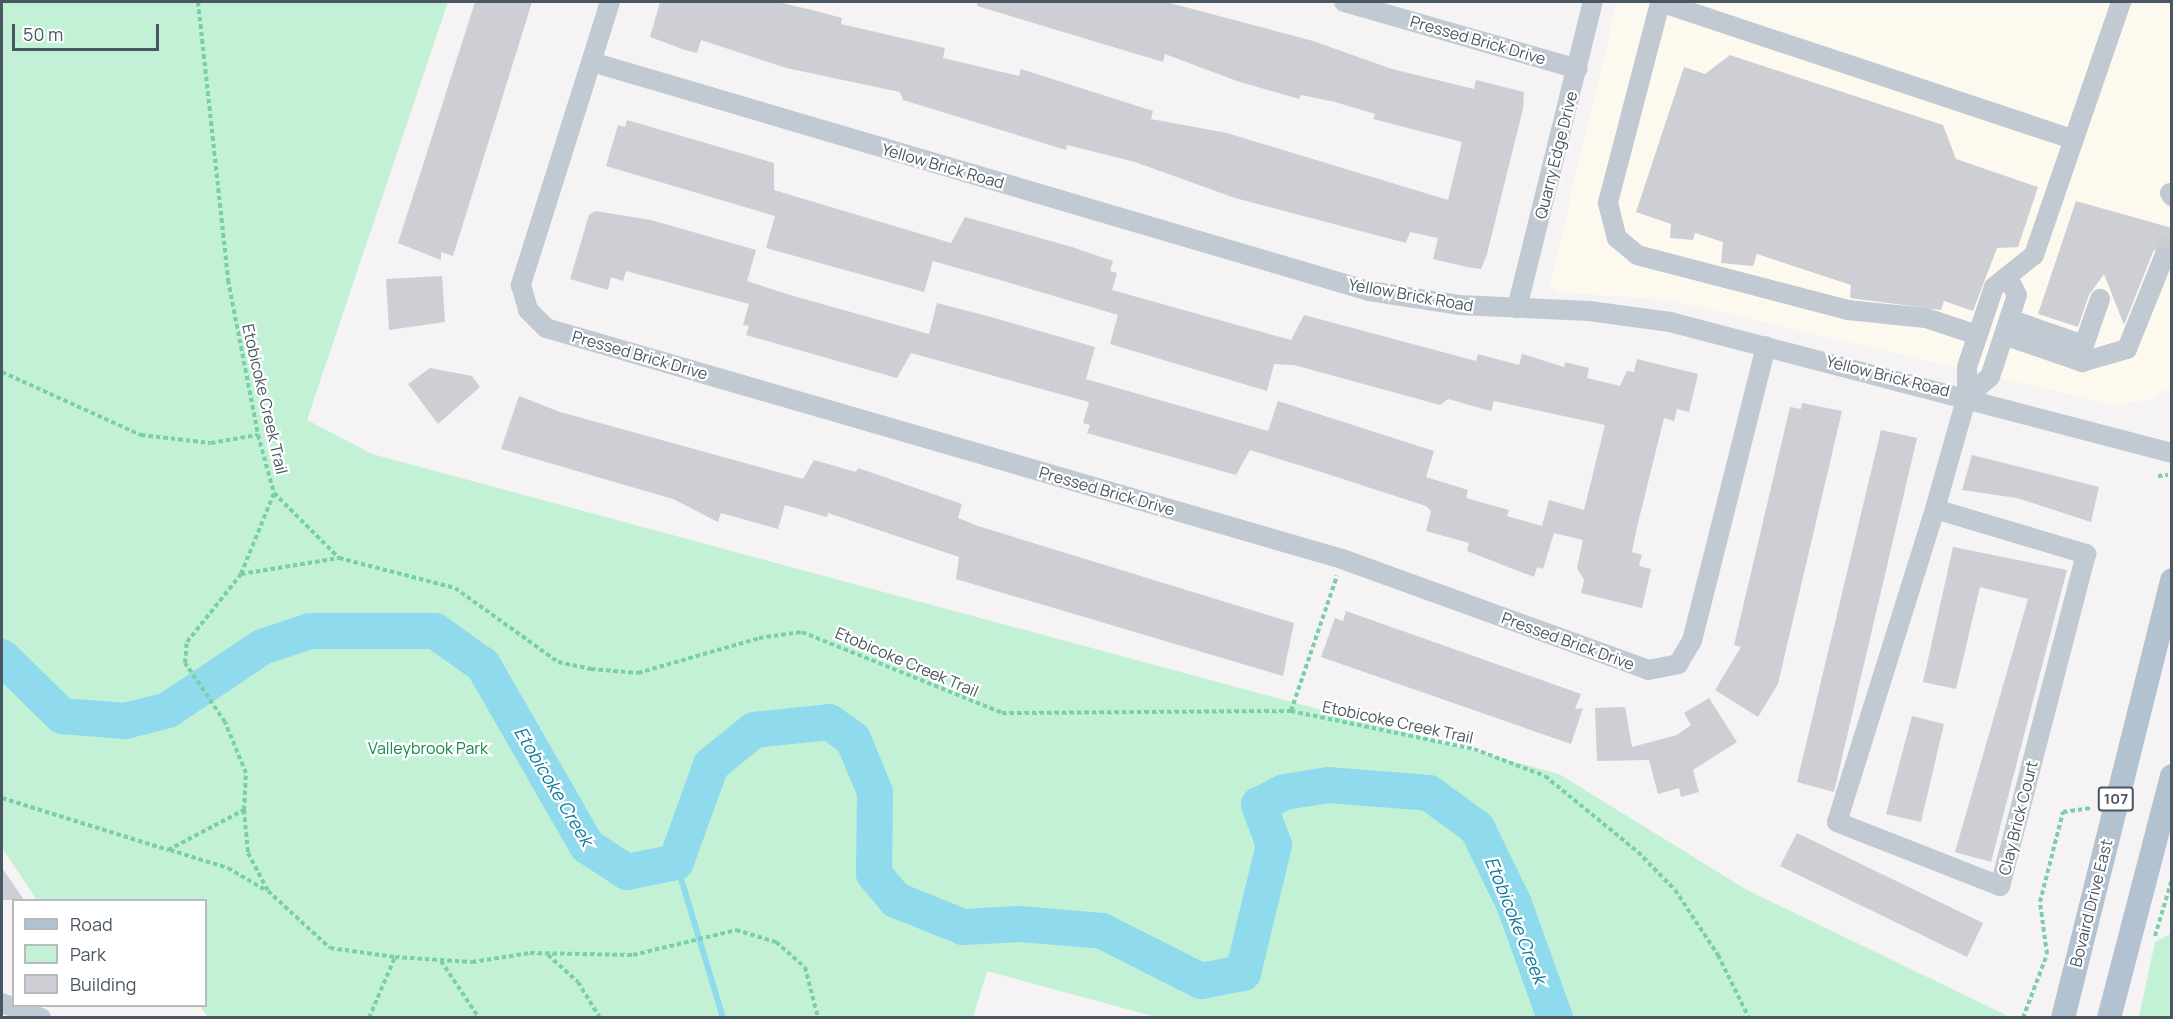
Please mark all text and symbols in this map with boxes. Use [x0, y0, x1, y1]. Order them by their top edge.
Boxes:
street label: Pressed Brick Drive [1408, 11, 1548, 69]
scale bar [15, 12, 162, 50]
text: 50 m [23, 22, 63, 46]
street label: Quarry Edge Drive [1531, 89, 1581, 221]
street label: Yellow Brick Road [880, 139, 1006, 193]
street label: Yellow Brick Road [1347, 275, 1475, 315]
street label: Etobicoke Creek Trail [238, 322, 292, 476]
street label: Pressed Brick Drive [570, 326, 710, 384]
street label: Yellow Brick Road [1824, 351, 1952, 401]
street label: Pressed Brick Drive [1037, 462, 1177, 520]
street label: Pressed Brick Drive [1499, 608, 1637, 674]
street label: Etobicoke Creek Trail [832, 623, 982, 701]
street label: Etobicoke Creek Trail [1321, 697, 1475, 747]
water label: Etobicoke Creek [510, 723, 598, 849]
park label: Valleybrook Park [368, 738, 488, 758]
street label: Clay Brick Court [1995, 759, 2041, 877]
road number: 107 [2096, 787, 2136, 811]
street label: Bovaird Drive East [2066, 837, 2116, 969]
water label: Etobicoke Creek [1481, 853, 1551, 987]
legend [12, 899, 207, 1007]
text: Road [70, 912, 113, 936]
text: Park [70, 942, 106, 966]
text: Building [70, 972, 136, 996]

